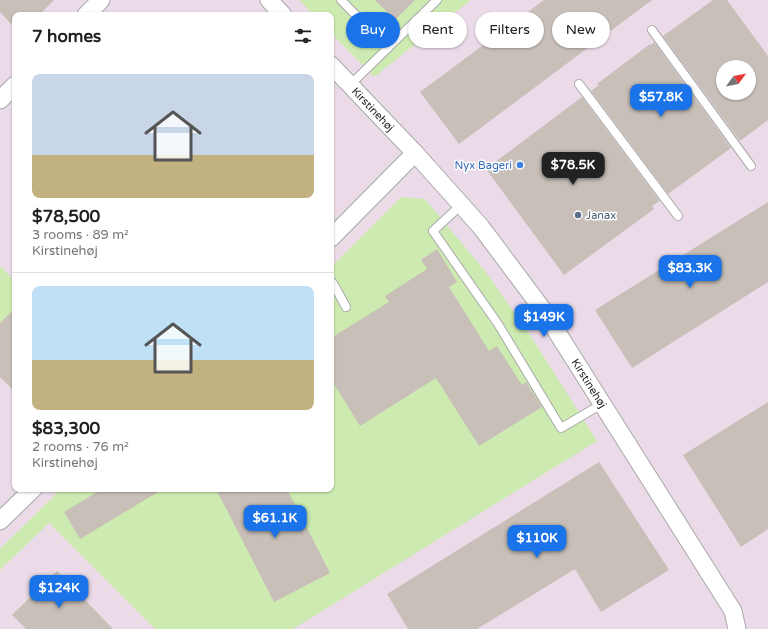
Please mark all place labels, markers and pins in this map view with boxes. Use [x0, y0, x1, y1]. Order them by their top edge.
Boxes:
pin: $57.8K [628, 84, 694, 118]
pin: $78.5K [540, 152, 606, 186]
place label: Nyx Bageri [454, 159, 512, 172]
marker: Nyx Bageri [515, 160, 525, 170]
place label: Janax [586, 209, 616, 222]
marker: Janax [573, 210, 583, 220]
pin: $83.3K [657, 255, 723, 289]
pin: $149K [516, 304, 572, 338]
pin: $61.1K [242, 505, 308, 539]
pin: $110K [509, 525, 565, 559]
pin: $124K [31, 575, 87, 609]

